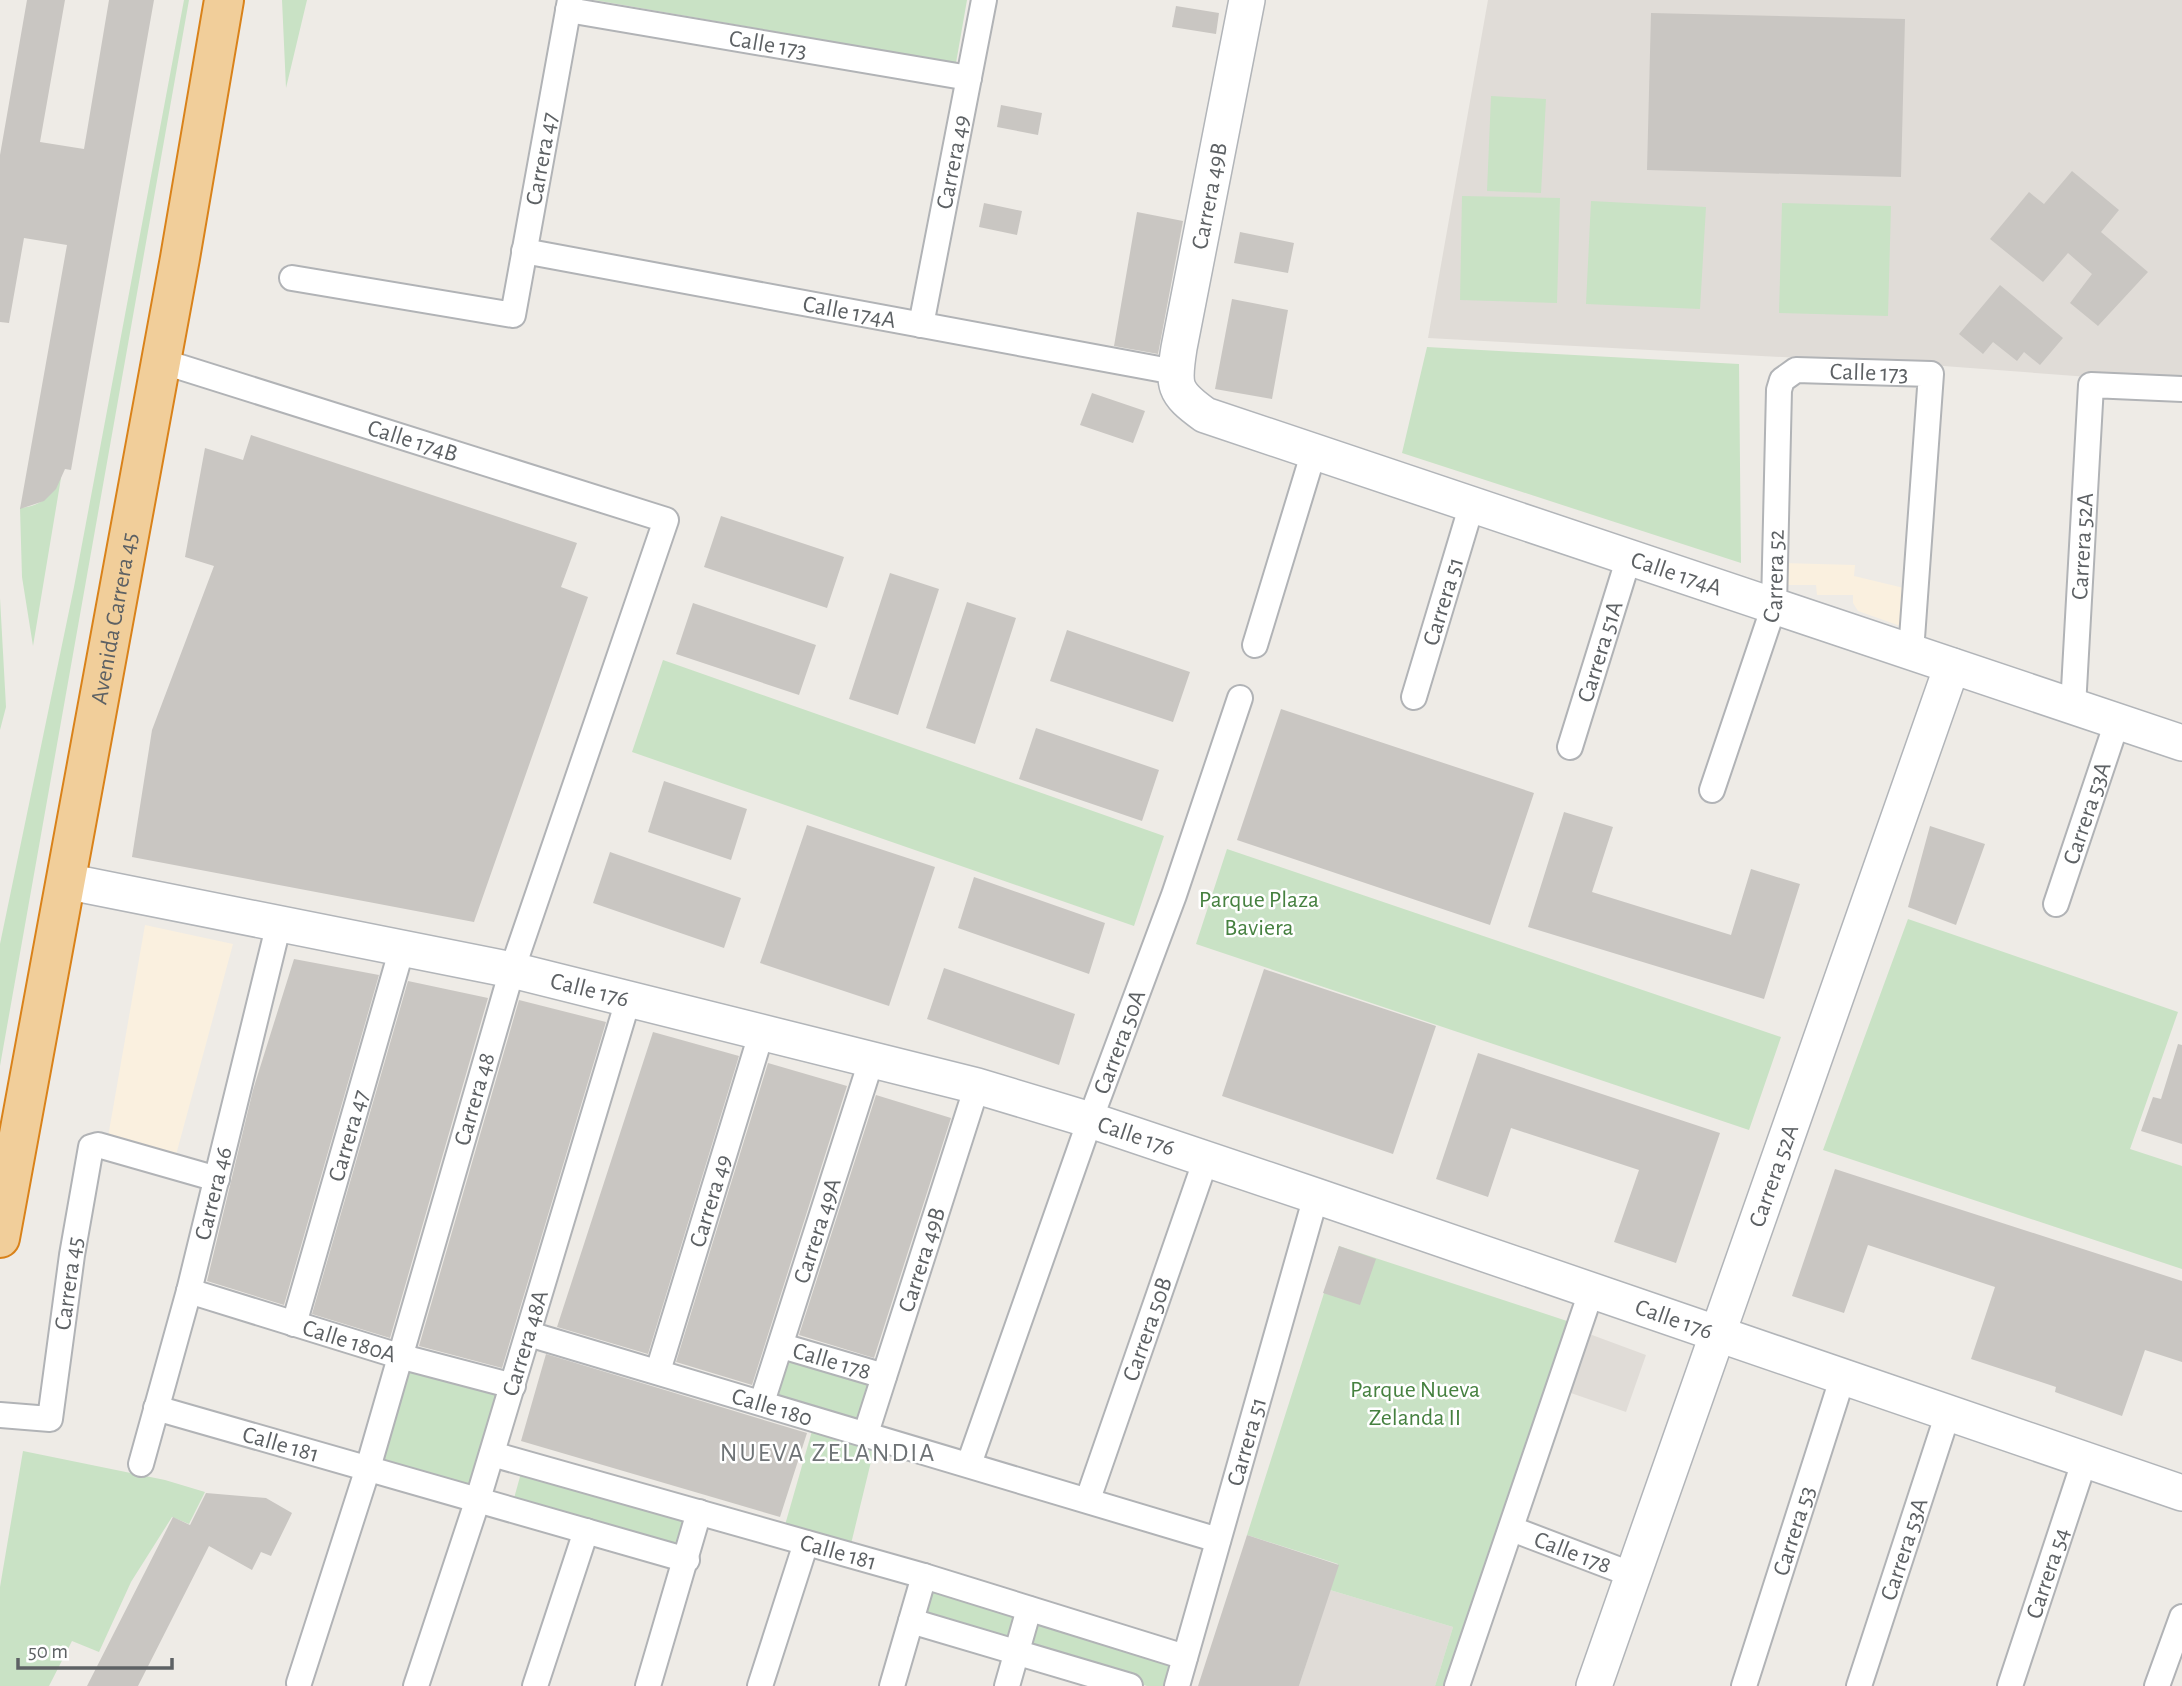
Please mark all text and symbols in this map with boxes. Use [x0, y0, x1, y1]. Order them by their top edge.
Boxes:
street label: Calle 173 [727, 27, 809, 63]
street label: Carrera 47 [522, 110, 562, 207]
street label: Carrera 49 [933, 113, 974, 211]
street label: Carrera 49B [1188, 141, 1232, 252]
street label: Calle 174A [801, 292, 898, 333]
street label: Calle 173 [1829, 360, 1909, 386]
street label: Calle 174B [364, 416, 461, 467]
street label: Carrera 52A [2068, 492, 2098, 601]
street label: Carrera 52 [1758, 529, 1789, 626]
street label: Avenida Carrera 45 [87, 531, 142, 706]
street label: Calle 174A [1628, 548, 1725, 601]
street label: Carrera 51 [1419, 555, 1468, 648]
street label: Carrera 51A [1574, 598, 1628, 705]
street label: Carrera 53A [2059, 759, 2116, 868]
park label: Parque Plaza Baviera [1199, 888, 1319, 940]
street label: Calle 176 [548, 969, 631, 1012]
street label: Carrera 50A [1090, 987, 1150, 1098]
street label: Carrera 48 [450, 1050, 500, 1148]
street label: Carrera 47 [325, 1087, 374, 1184]
street label: Calle 176 [1094, 1112, 1178, 1161]
street label: Carrera 52A [1745, 1121, 1803, 1230]
street label: Carrera 46 [191, 1144, 237, 1243]
street label: Carrera 49 [686, 1152, 736, 1250]
street label: Carrera 49A [790, 1175, 846, 1287]
street label: Carrera 49B [894, 1205, 950, 1315]
street label: Carrera 45 [51, 1235, 88, 1332]
street label: Carrera 50B [1119, 1274, 1177, 1384]
street label: Carrera 48A [499, 1287, 553, 1399]
street label: Calle 176 [1632, 1295, 1715, 1344]
street label: Calle 180A [299, 1316, 399, 1367]
street label: Calle 178 [790, 1339, 873, 1384]
park label: Parque Nueva Zelanda II [1350, 1378, 1480, 1430]
street label: Calle 180 [729, 1384, 815, 1431]
street label: Carrera 51 [1223, 1395, 1271, 1489]
street label: Calle 181 [240, 1422, 322, 1467]
district label: NUEVA ZELANDIA [720, 1440, 936, 1466]
street label: Carrera 53 [1769, 1483, 1820, 1579]
street label: Carrera 53A [1877, 1495, 1933, 1604]
street label: Carrera 54 [2022, 1525, 2074, 1622]
street label: Calle 178 [1531, 1528, 1614, 1578]
street label: Calle 181 [797, 1531, 879, 1575]
scale bar [18, 1626, 172, 1670]
text: 50 m [28, 1641, 68, 1662]

